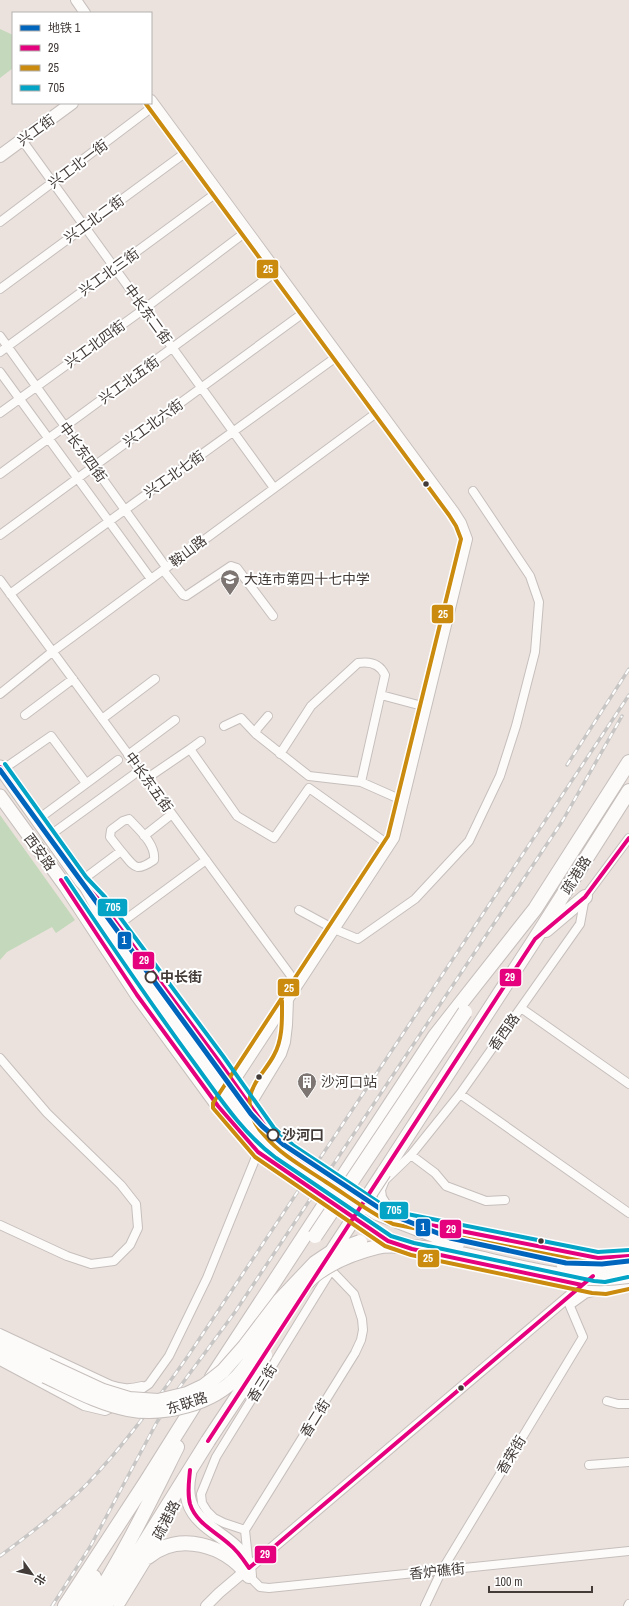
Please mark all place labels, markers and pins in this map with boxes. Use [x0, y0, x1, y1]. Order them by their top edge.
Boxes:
unlabelled marker [421, 479, 431, 489]
school or university icon: 大连市第四十七中学 [219, 568, 241, 596]
place label: 大连市第四十七中学 [244, 570, 370, 588]
place label: 中长街 [160, 968, 202, 986]
marker: 中长街 [144, 970, 158, 984]
building icon: 沙河口站 [296, 1071, 318, 1099]
unlabelled marker [254, 1072, 264, 1082]
place label: 沙河口站 [321, 1073, 377, 1091]
place label: 沙河口 [282, 1126, 324, 1144]
marker: 沙河口 [266, 1128, 280, 1142]
unlabelled marker [536, 1236, 546, 1246]
unlabelled marker [456, 1383, 466, 1393]

